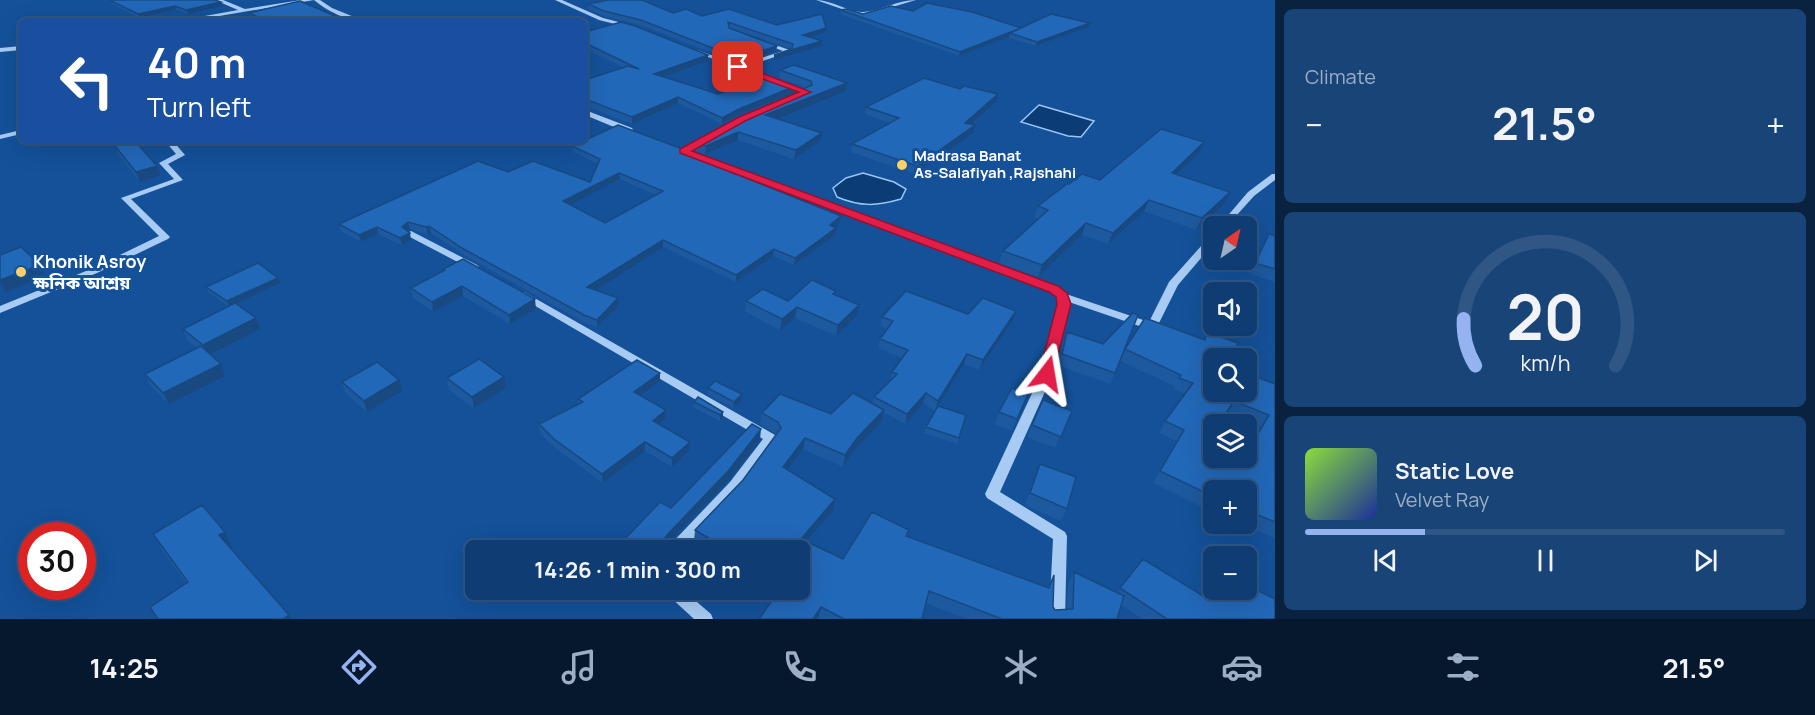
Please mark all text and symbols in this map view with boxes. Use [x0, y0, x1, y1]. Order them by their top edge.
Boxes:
text: 40 m [147, 33, 246, 91]
pin [712, 41, 763, 92]
icon: left [48, 42, 126, 120]
icon: arrive [721, 50, 754, 83]
text: Climate [1305, 63, 1376, 90]
text: Turn left [147, 88, 251, 125]
text: 21.5° [1492, 92, 1597, 154]
text: − [1305, 102, 1323, 147]
text: + [1766, 102, 1785, 147]
place label: Madrasa Banat As-Salafiyah ,Rajshahi [914, 145, 1076, 183]
marker: Madrasa Banat As-Salafiyah ,Rajshahi [895, 158, 909, 172]
north arrow [1203, 216, 1257, 270]
map controls [1203, 216, 1257, 600]
place label: Khonik Asroy ক্ষনিক আশ্রয় [32, 249, 146, 294]
marker: Khonik Asroy ক্ষনিক আশ্রয় [14, 265, 28, 279]
text: 20 [1506, 274, 1584, 360]
button: sound [1203, 282, 1257, 336]
position arrow [1015, 342, 1079, 406]
button: search [1203, 348, 1257, 402]
text: km/h [1520, 349, 1570, 378]
button: layers [1203, 414, 1257, 468]
text: Static Love [1395, 456, 1514, 486]
button: + [1203, 480, 1257, 534]
text: Velvet Ray [1395, 486, 1489, 513]
speed limit sign: 30 [18, 522, 96, 600]
icon: previous [1369, 544, 1402, 577]
icon: pause [1529, 544, 1562, 577]
icon: next [1689, 544, 1722, 577]
button: − [1203, 546, 1257, 600]
text: 14:26 · 1 min · 300 m [534, 555, 741, 585]
icon: directions [338, 646, 380, 688]
icon: music [558, 646, 600, 688]
icon: phone [779, 646, 821, 688]
icon: climate [1000, 646, 1042, 688]
icon: car [1221, 646, 1263, 688]
icon: filters [1442, 646, 1484, 688]
text: 14:25 [89, 649, 159, 686]
text: 21.5° [1663, 649, 1726, 686]

